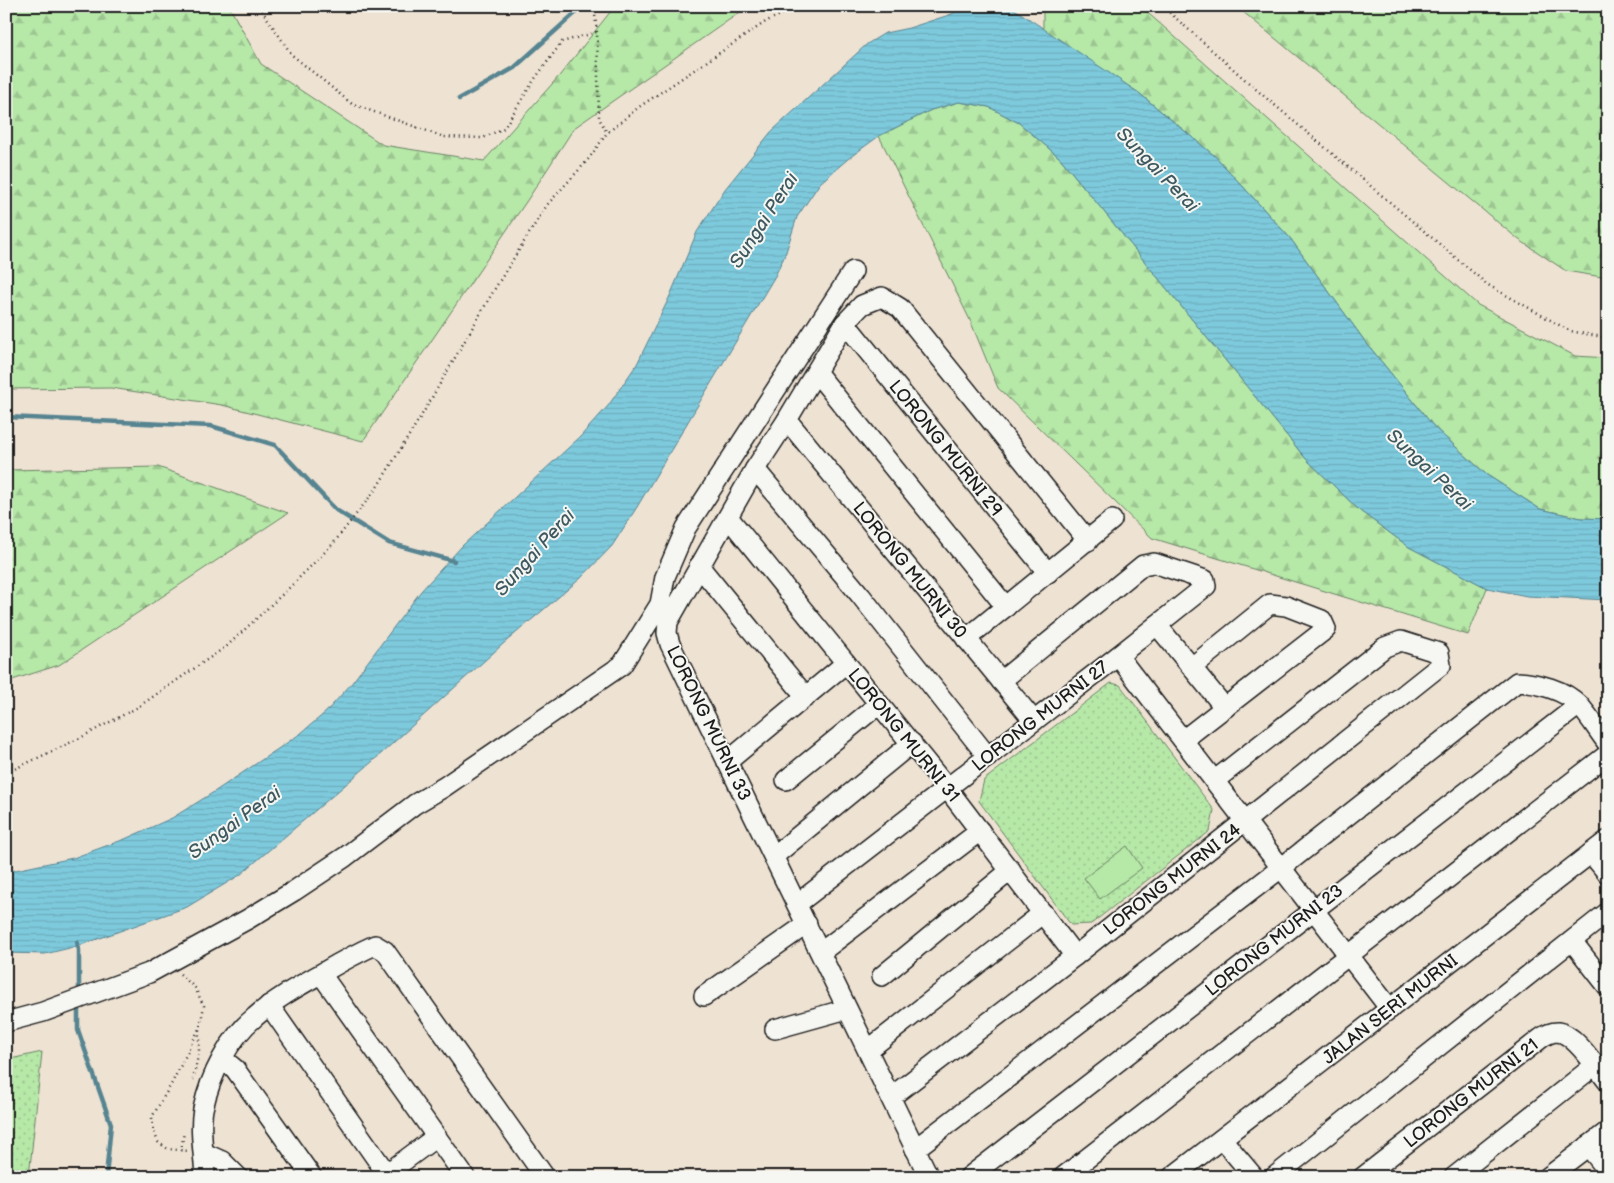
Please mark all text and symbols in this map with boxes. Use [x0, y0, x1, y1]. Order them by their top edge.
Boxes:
water label: Sungai Perai [1111, 123, 1204, 218]
water label: Sungai Perai [725, 168, 804, 273]
street label: LORONG MURNI 29 [884, 376, 1007, 520]
water label: Sungai Perai [1381, 425, 1477, 516]
street label: LORONG MURNI 30 [848, 498, 971, 643]
water label: Sungai Perai [490, 504, 581, 601]
street label: LORONG MURNI 33 [662, 642, 755, 804]
street label: LORONG MURNI 27 [968, 657, 1113, 776]
street label: LORONG MURNI 31 [843, 664, 964, 806]
water label: Sungai Perai [184, 781, 286, 865]
street label: LORONG MURNI 24 [1099, 819, 1245, 940]
street label: LORONG MURNI 23 [1201, 880, 1347, 1001]
street label: JALAN SERI MURNI [1319, 950, 1462, 1069]
street label: LORONG MURNI 21 [1400, 1034, 1543, 1152]

